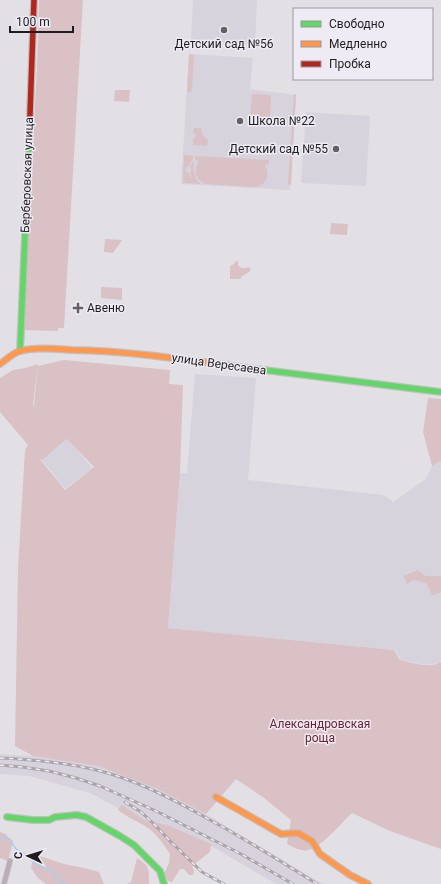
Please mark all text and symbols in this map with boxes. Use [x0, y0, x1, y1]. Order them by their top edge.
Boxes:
scale bar [10, 8, 73, 34]
legend [293, 8, 433, 80]
text: 100 m [16, 15, 50, 29]
text: Свободно [329, 17, 385, 31]
marker: Детский сад №56 [219, 25, 229, 35]
place label: Детский сад №56 [174, 37, 274, 51]
text: Медленно [329, 37, 387, 51]
text: Пробка [329, 57, 371, 71]
place label: Школа №22 [248, 114, 315, 128]
marker: Школа №22 [235, 116, 245, 126]
street label: Берберовская улица [18, 117, 36, 233]
place label: Детский сад №55 [229, 142, 328, 156]
marker: Детский сад №55 [331, 144, 341, 154]
place label: Авеню [87, 301, 125, 315]
marker: Авеню [72, 302, 84, 314]
street label: улица Вересаева [171, 350, 267, 378]
park label: Александровская роща [270, 717, 370, 745]
north arrow [8, 836, 48, 876]
text: С [12, 851, 25, 859]

